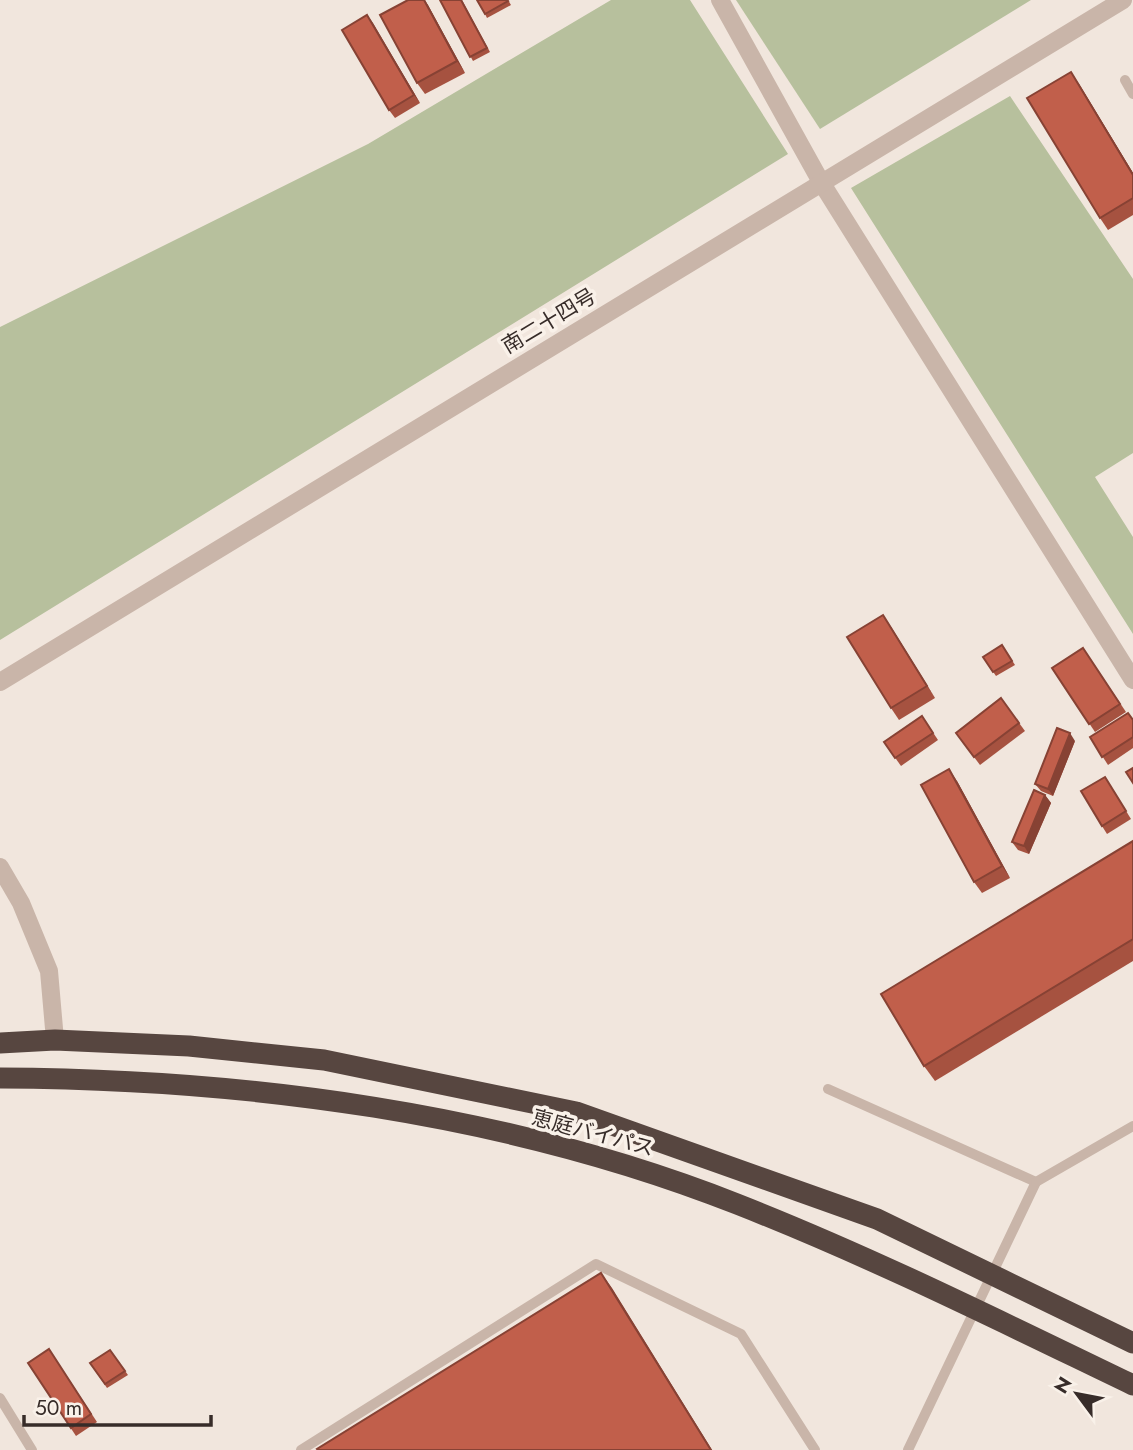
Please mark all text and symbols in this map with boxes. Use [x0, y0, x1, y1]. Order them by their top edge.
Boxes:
street label: 南二十四号 [496, 281, 602, 361]
street label: 恵庭バイパス [528, 1102, 658, 1164]
north arrow [1042, 1359, 1112, 1429]
text: N [1048, 1372, 1078, 1399]
scale bar [24, 1384, 212, 1428]
text: 50 m [35, 1393, 82, 1423]

